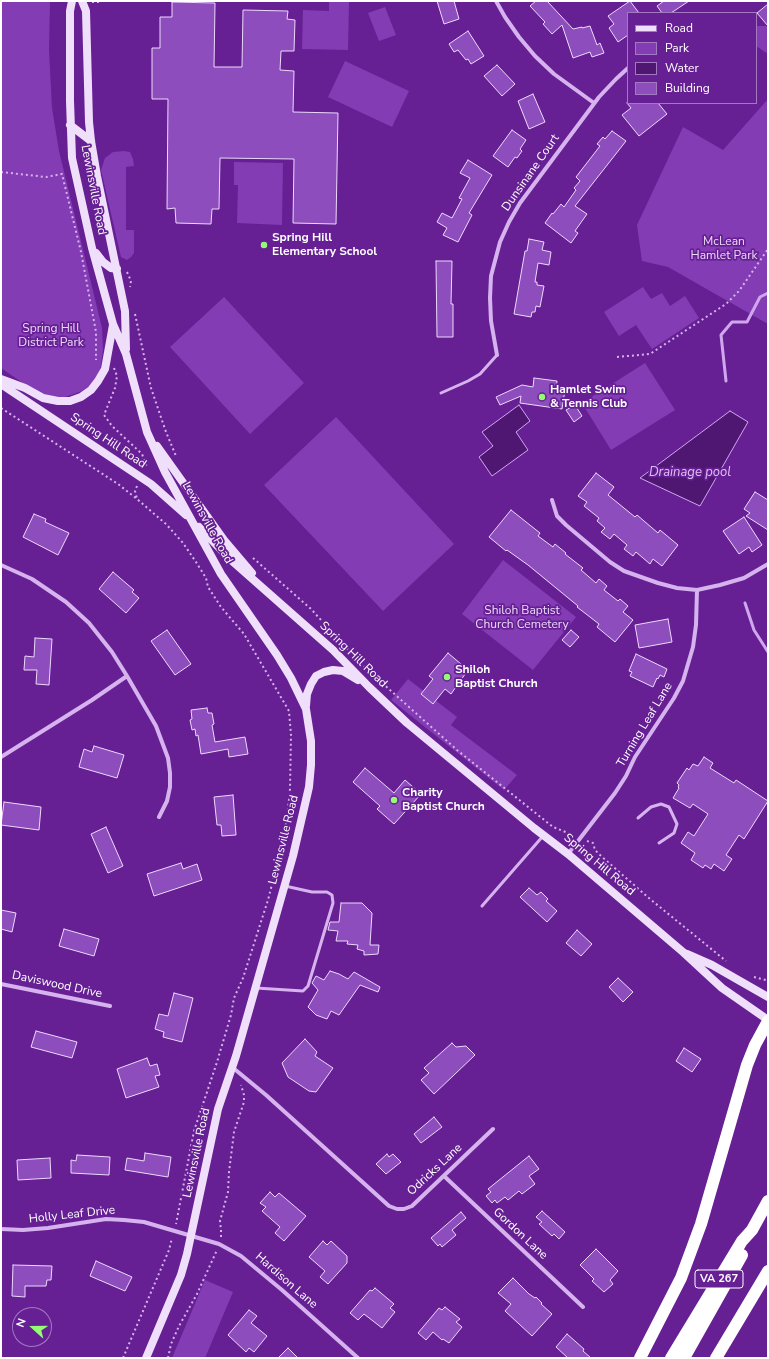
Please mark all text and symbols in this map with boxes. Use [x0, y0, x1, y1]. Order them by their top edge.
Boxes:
legend [627, 12, 757, 104]
text: Road [665, 20, 693, 36]
text: Park [665, 40, 689, 56]
text: Water [665, 60, 699, 76]
text: Building [665, 80, 710, 96]
street label: Dunsinane Court [499, 132, 563, 214]
street label: Lewinsville Road [77, 144, 109, 236]
place label: Spring Hill Elementary School [272, 231, 377, 259]
park label: McLean Hamlet Park [691, 235, 757, 263]
marker: Spring Hill Elementary School [259, 240, 269, 250]
park label: Spring Hill District Park [18, 322, 84, 350]
place label: Hamlet Swim & Tennis Club [550, 383, 627, 411]
marker: Hamlet Swim & Tennis Club [537, 392, 547, 402]
street label: Spring Hill Road [67, 410, 149, 472]
water label: Drainage pool [649, 465, 731, 481]
street label: Lewinsville Road [179, 479, 235, 567]
park label: Shiloh Baptist Church Cemetery [475, 604, 569, 632]
street label: Spring Hill Road [316, 619, 390, 691]
place label: Shiloh Baptist Church [455, 663, 538, 691]
marker: Shiloh Baptist Church [442, 672, 452, 682]
street label: Turning Leaf Lane [614, 680, 676, 770]
place label: Charity Baptist Church [402, 786, 485, 814]
street label: Lewinsville Road [266, 794, 302, 886]
marker: Charity Baptist Church [389, 795, 399, 805]
street label: Spring Hill Road [561, 831, 637, 899]
street label: Daviswood Drive [11, 968, 103, 1002]
street label: Lewinsville Road [180, 1107, 214, 1199]
street label: Odricks Lane [405, 1141, 465, 1199]
street label: Holly Leaf Drive [28, 1203, 116, 1227]
street label: Gordon Lane [490, 1205, 550, 1263]
street label: Hardison Lane [252, 1250, 320, 1312]
road number: VA 267 [695, 1270, 743, 1288]
north arrow [12, 1307, 52, 1347]
text: N [13, 1316, 30, 1329]

